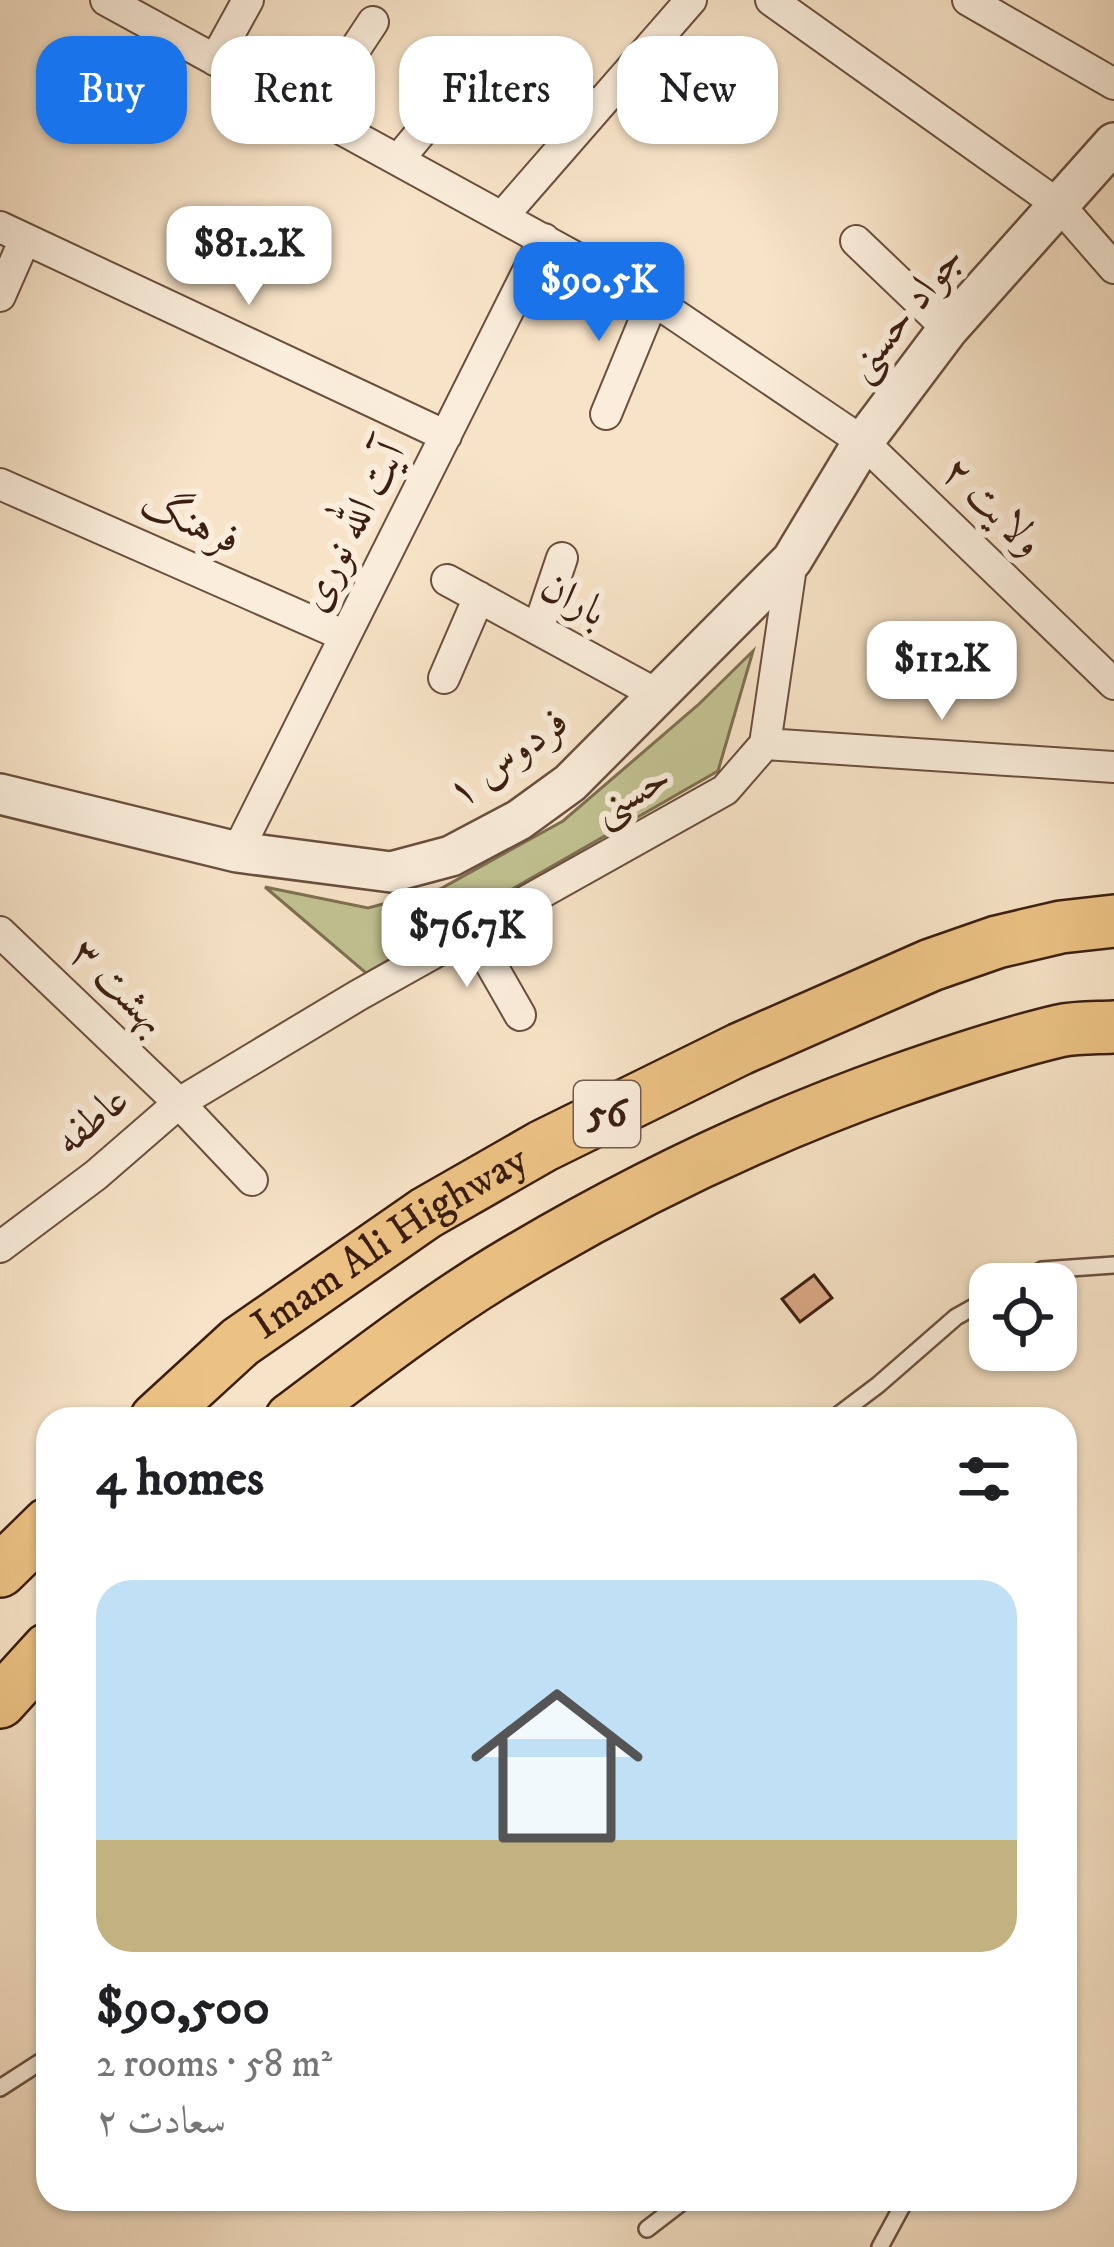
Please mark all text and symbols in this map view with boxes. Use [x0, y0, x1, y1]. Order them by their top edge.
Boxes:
chip: Buy [36, 36, 187, 144]
chip: Rent [211, 36, 375, 144]
chip: Filters [399, 36, 593, 144]
chip: New [617, 36, 778, 144]
pin: $81.2K [151, 206, 347, 308]
text: $81.2K [194, 220, 304, 269]
street label: جواد حسنی [834, 234, 977, 393]
pin: $90.5K [501, 242, 697, 344]
text: $90.5K [540, 256, 658, 305]
street label: آیت الله نوری [280, 426, 420, 620]
street label: ولایت ۲ [930, 446, 1054, 568]
street label: فرهنگ [132, 475, 249, 567]
street label: باران [531, 561, 615, 639]
pin: $112K [858, 621, 1026, 723]
text: $112K [894, 635, 990, 684]
street label: فردوس ۱ [437, 696, 579, 820]
street label: حسنی [584, 751, 681, 837]
pin: $76.7K [369, 888, 565, 990]
text: $76.7K [409, 902, 525, 951]
street label: بهشت ۳ [58, 928, 178, 1046]
street label: عاطفه [44, 1075, 140, 1167]
road number: 56 [574, 1081, 640, 1147]
street label: Imam Ali Highway [242, 1134, 538, 1352]
map controls [969, 1263, 1077, 1371]
button: locate [969, 1263, 1077, 1371]
icon: filters [951, 1446, 1017, 1512]
text: 4 homes [96, 1447, 264, 1511]
icon: home [449, 1658, 665, 1874]
text: $90,500 [96, 1976, 270, 2040]
text: 2 rooms · 58 m² [96, 2040, 332, 2089]
text: سعادت ۲ [96, 2097, 226, 2146]

